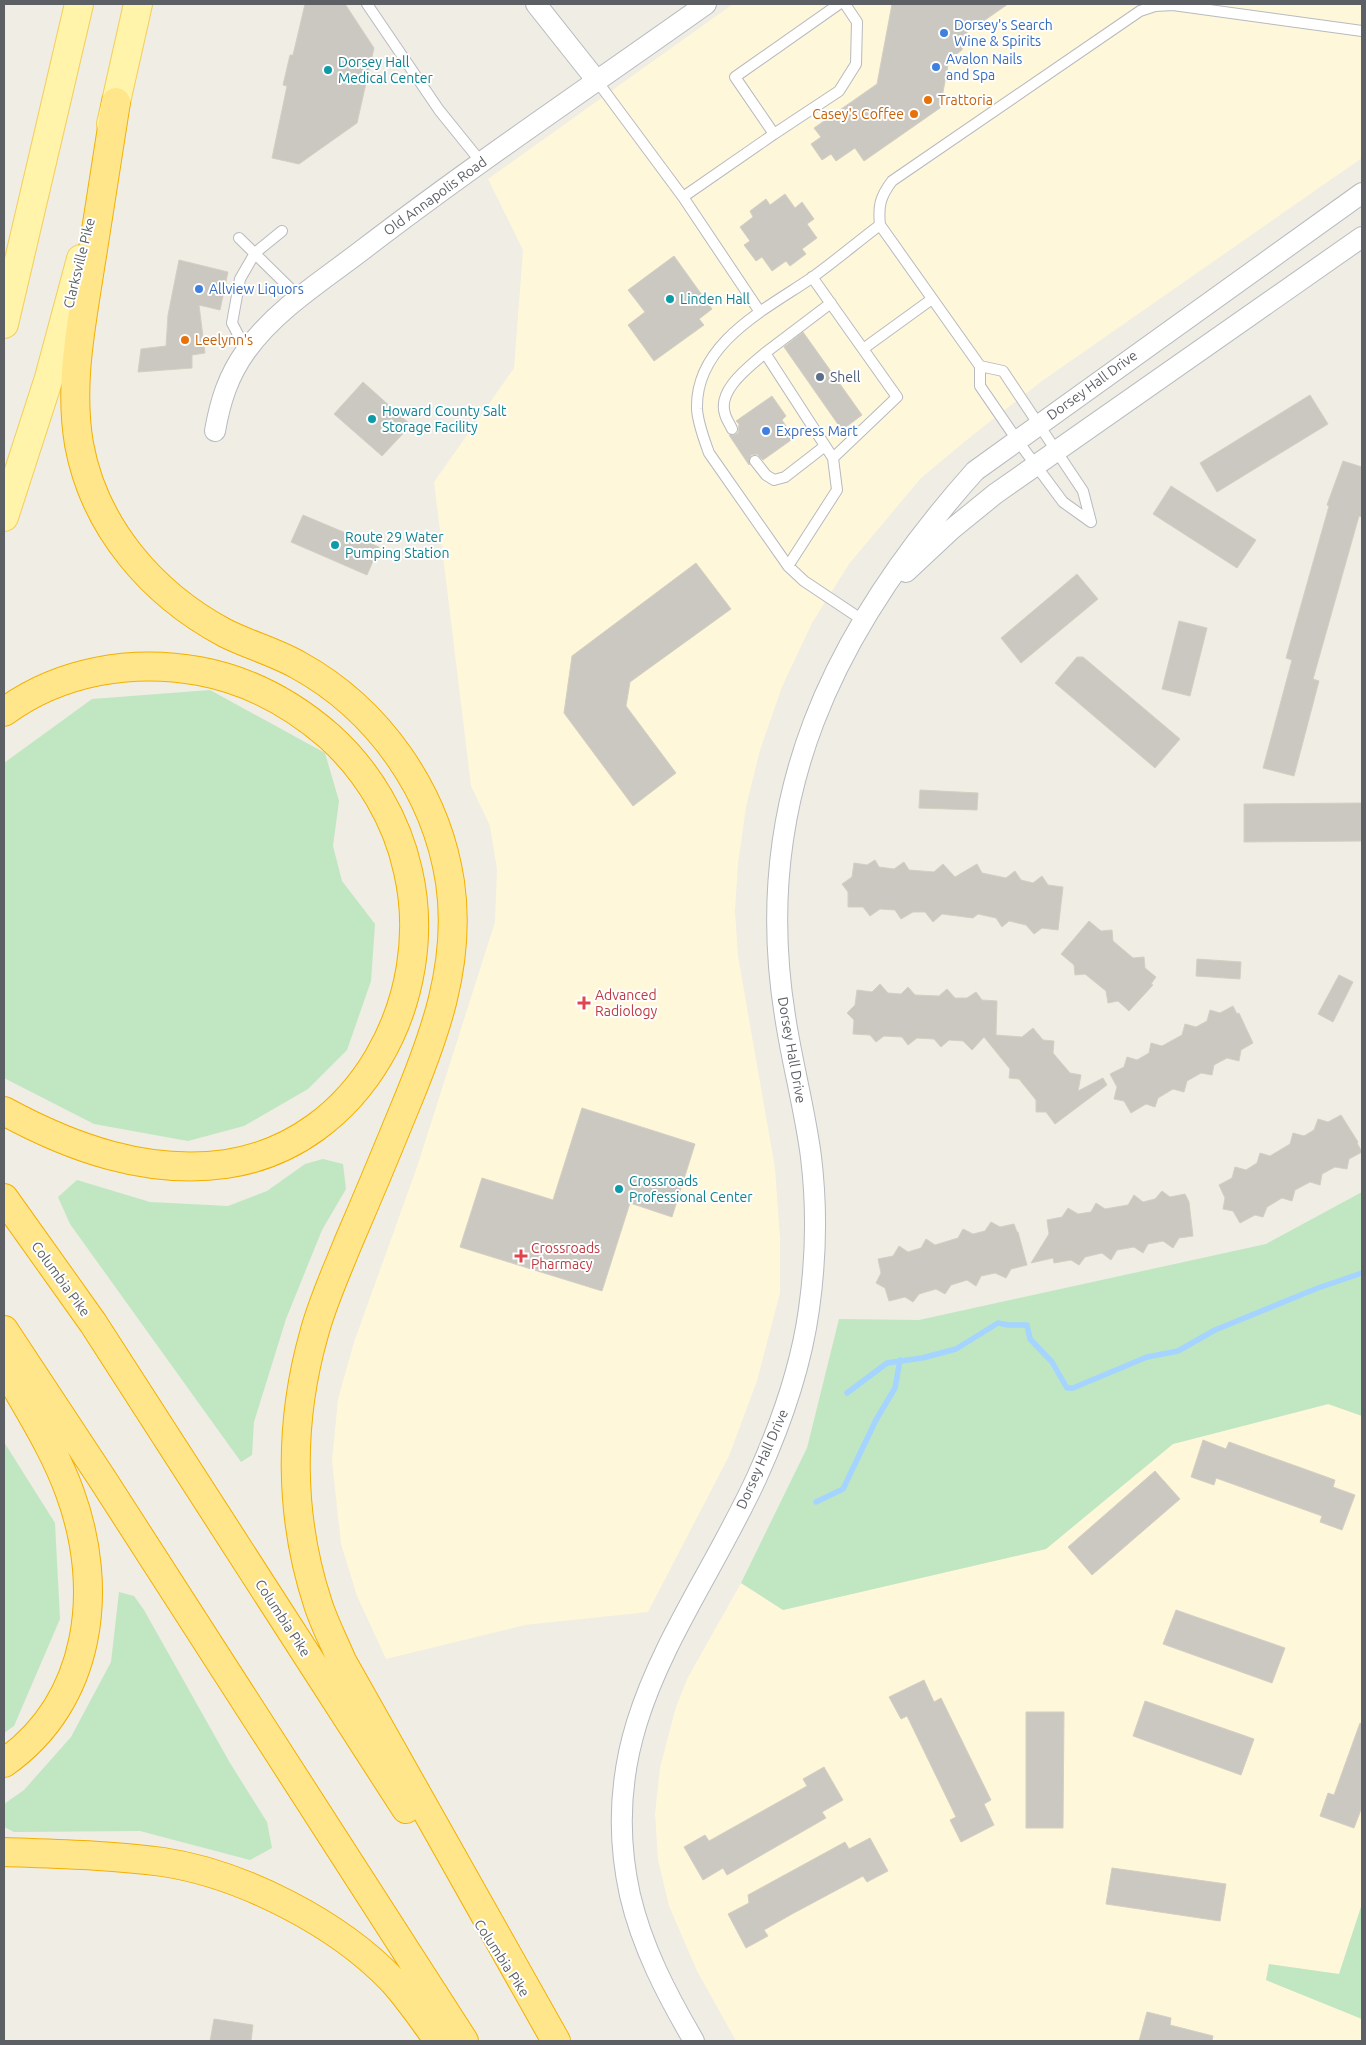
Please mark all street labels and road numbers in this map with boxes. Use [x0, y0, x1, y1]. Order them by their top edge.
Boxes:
street label: Old Annapolis Road [380, 153, 490, 239]
street label: Clarksville Pike [60, 216, 98, 310]
street label: Dorsey Hall Drive [1044, 347, 1140, 423]
street label: Dorsey Hall Drive [775, 996, 809, 1104]
street label: Columbia Pike [28, 1238, 94, 1320]
street label: Dorsey Hall Drive [733, 1407, 791, 1511]
street label: Columbia Pike [252, 1576, 314, 1660]
street label: Columbia Pike [471, 1916, 533, 2000]

